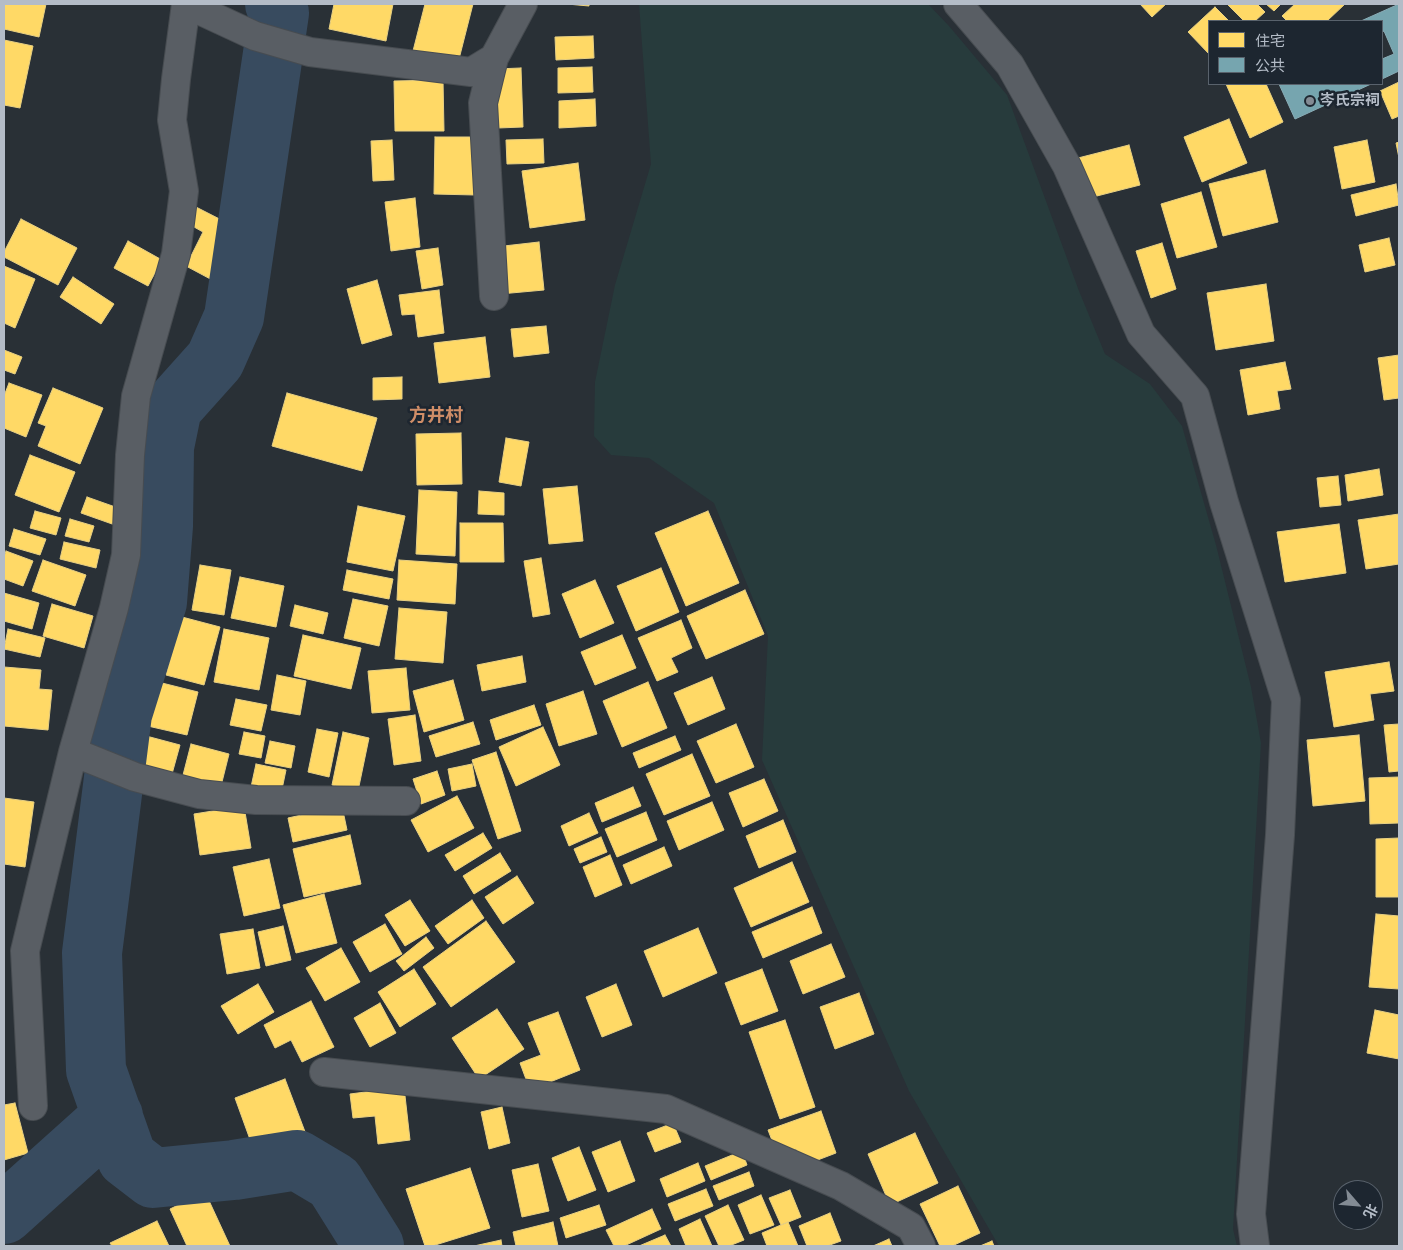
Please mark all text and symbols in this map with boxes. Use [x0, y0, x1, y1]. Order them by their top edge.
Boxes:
legend [1208, 20, 1383, 85]
text: 住宅 [1255, 32, 1285, 50]
text: 公共 [1255, 57, 1285, 75]
place label: 岑氏宗祠 [1320, 92, 1380, 110]
marker: 岑氏宗祠 [1304, 95, 1316, 107]
district label: 方井村 [409, 405, 463, 427]
north arrow [1333, 1180, 1383, 1230]
text: 北 [1360, 1201, 1381, 1221]

